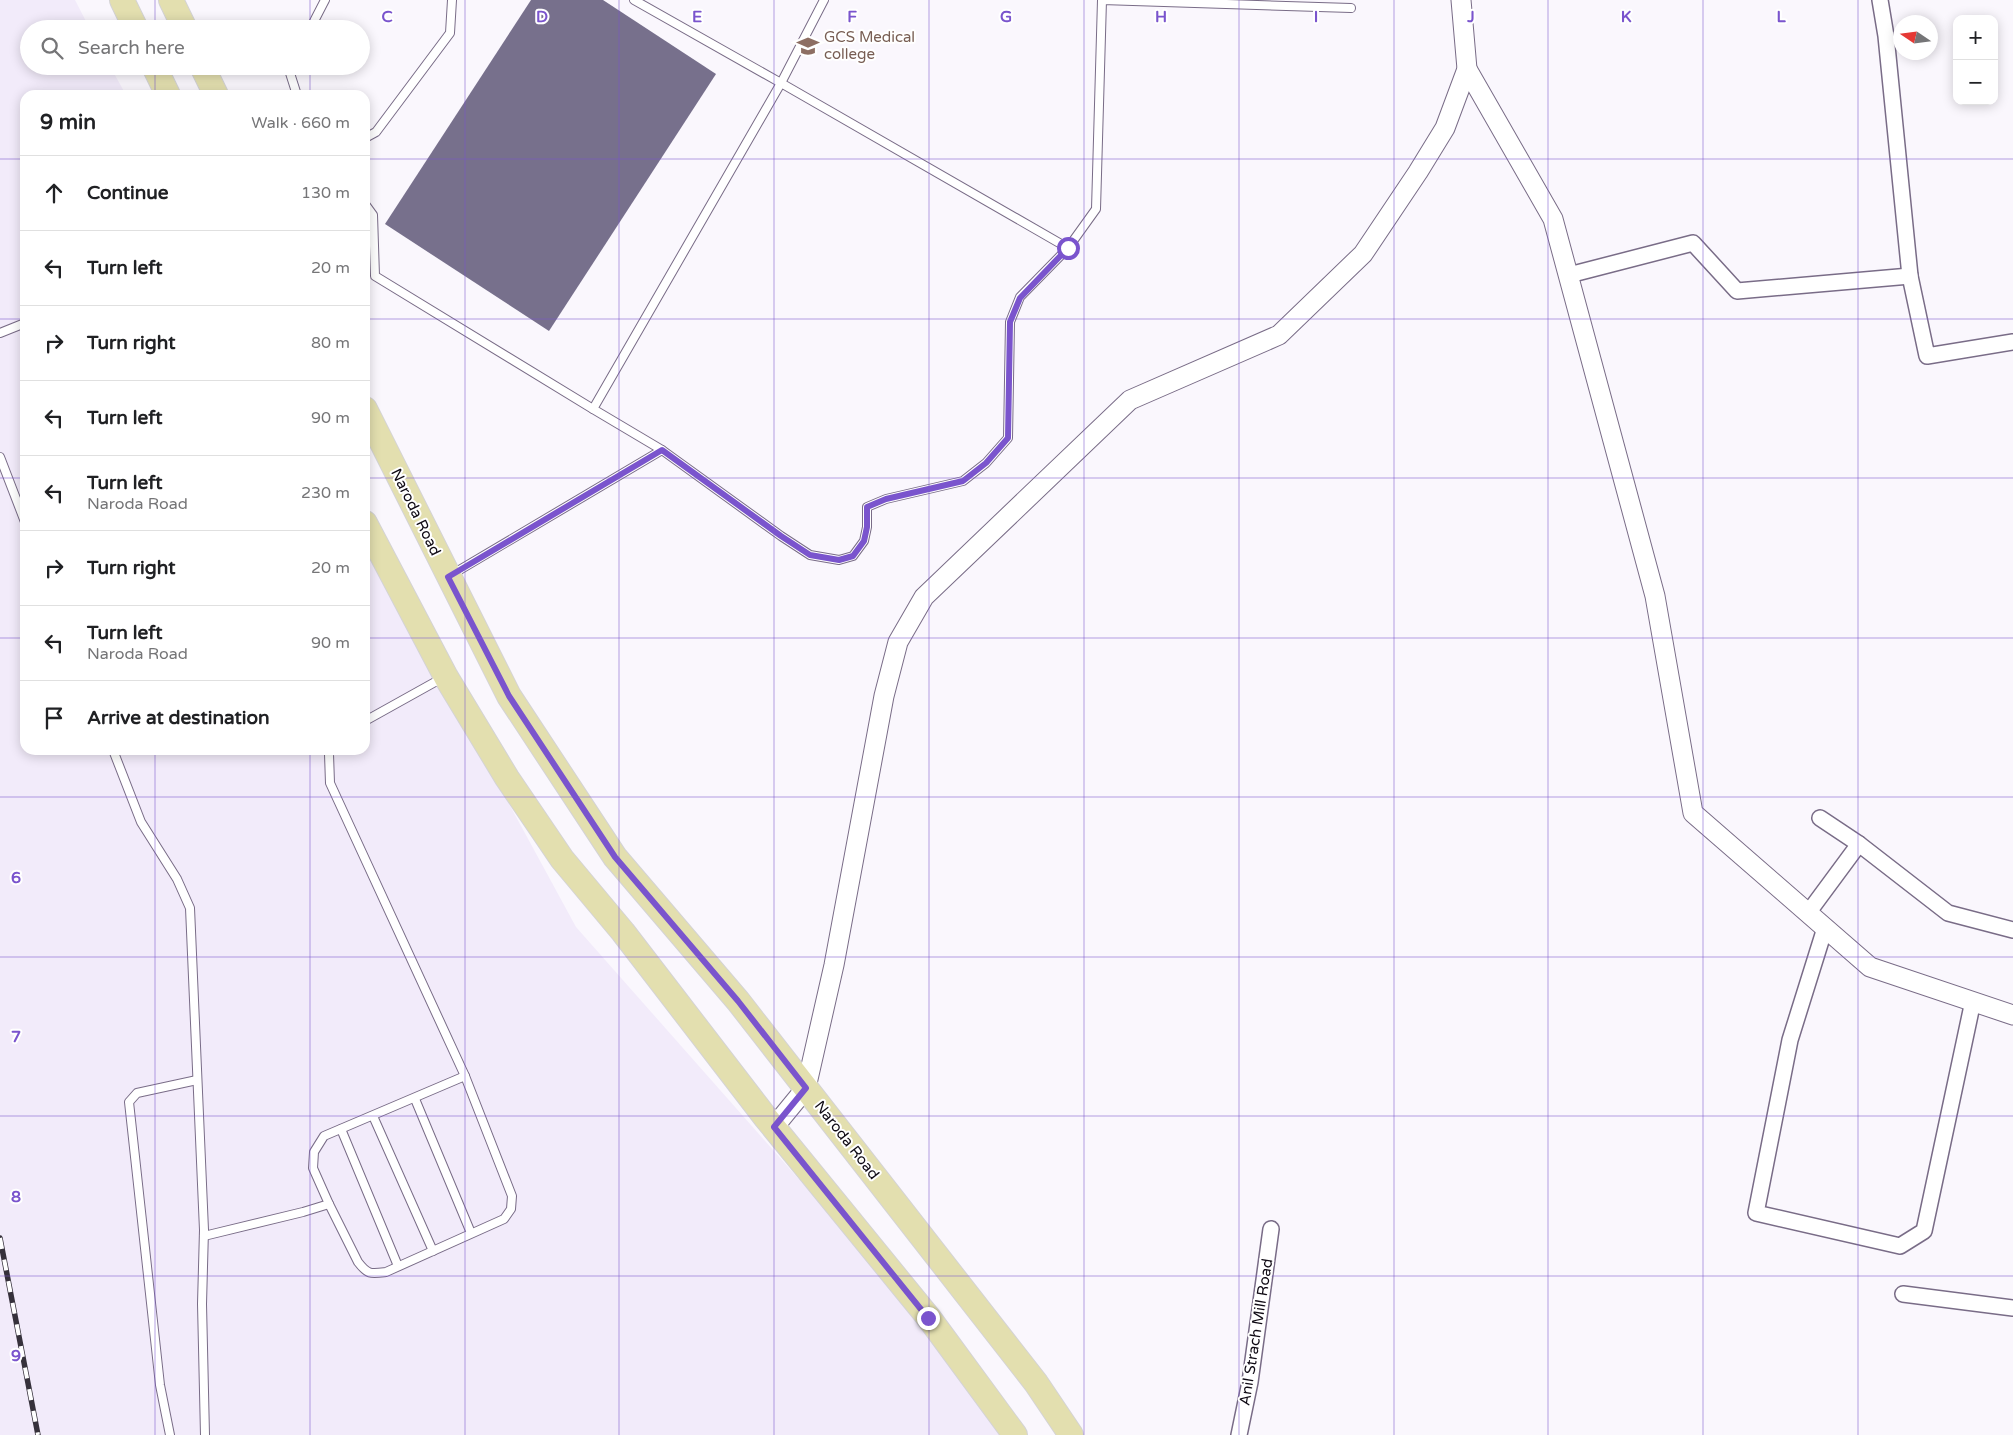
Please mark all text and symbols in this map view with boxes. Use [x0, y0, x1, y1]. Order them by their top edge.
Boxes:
text: C [381, 7, 393, 27]
text: D [536, 7, 548, 27]
text: E [692, 7, 702, 27]
text: F [847, 7, 857, 27]
text: G [1000, 7, 1012, 27]
text: H [1155, 7, 1167, 27]
text: I [1314, 7, 1318, 27]
text: J [1466, 7, 1475, 27]
text: K [1621, 7, 1632, 27]
text: L [1776, 7, 1786, 27]
north arrow [1893, 15, 1938, 60]
map controls [1953, 15, 1998, 105]
button: + [1953, 15, 1998, 60]
search box [20, 20, 370, 75]
place label: GCS Medical college [824, 28, 915, 63]
school or university icon: GCS Medical college [795, 33, 821, 59]
icon: search [38, 34, 66, 62]
text: Search here [78, 37, 185, 59]
button: − [1953, 60, 1998, 105]
text: 9 min [40, 110, 96, 135]
text: Walk · 660 m [251, 113, 350, 133]
icon: ahead [40, 179, 68, 207]
text: Continue [87, 182, 169, 204]
text: 130 m [301, 183, 350, 203]
route start [1057, 237, 1080, 260]
icon: left [40, 254, 68, 282]
text: Turn left [87, 257, 163, 279]
text: 20 m [311, 258, 350, 278]
icon: right [40, 329, 68, 357]
text: Turn right [87, 332, 175, 354]
text: 80 m [311, 333, 350, 353]
icon: left [40, 404, 68, 432]
text: Turn left [87, 407, 163, 429]
text: 90 m [311, 408, 350, 428]
street label: Naroda Road [387, 466, 445, 558]
text: Turn left [87, 472, 163, 494]
icon: left [40, 479, 68, 507]
text: 230 m [301, 483, 350, 503]
text: Naroda Road [87, 494, 188, 514]
icon: right [40, 554, 68, 582]
text: Turn right [87, 557, 175, 579]
text: 20 m [311, 558, 350, 578]
text: Turn left [87, 622, 163, 644]
icon: left [40, 629, 68, 657]
text: 90 m [311, 633, 350, 653]
text: Naroda Road [87, 644, 188, 664]
icon: arrive [40, 704, 68, 732]
text: Arrive at destination [87, 707, 270, 729]
text: 6 [11, 868, 21, 888]
text: 7 [11, 1027, 21, 1047]
street label: Naroda Road [811, 1097, 883, 1183]
text: 8 [11, 1187, 21, 1207]
street label: Anil Strach Mill Road [1235, 1257, 1277, 1407]
route end [917, 1307, 940, 1330]
text: 9 [11, 1346, 21, 1366]

